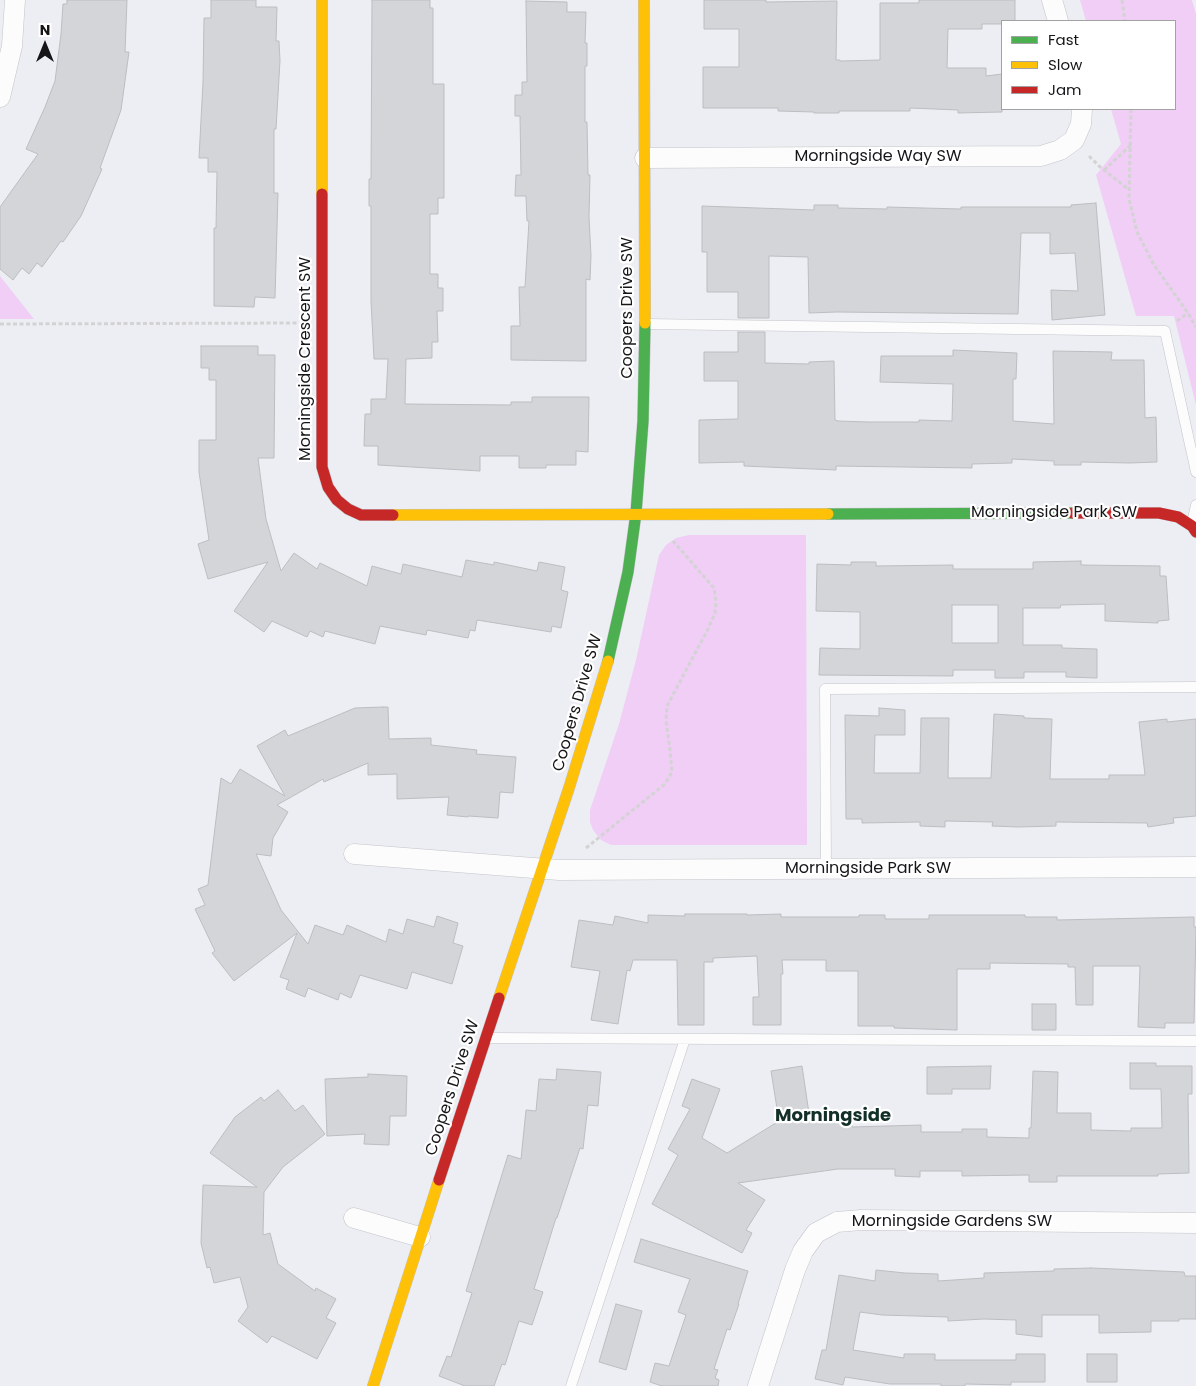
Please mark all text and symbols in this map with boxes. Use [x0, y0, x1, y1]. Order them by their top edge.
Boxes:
north arrow [20, 20, 70, 70]
text: N [40, 20, 50, 40]
legend [1001, 20, 1176, 110]
text: Fast [1048, 29, 1079, 50]
text: Slow [1048, 54, 1082, 75]
text: Jam [1048, 79, 1082, 100]
street label: Morningside Way SW [794, 147, 962, 167]
street label: Coopers Drive SW [618, 237, 638, 379]
street label: Morningside Crescent SW [296, 257, 316, 461]
street label: Morningside Park SW [971, 503, 1137, 523]
street label: Coopers Drive SW [549, 632, 607, 774]
street label: Morningside Park SW [785, 859, 951, 879]
street label: Coopers Drive SW [422, 1018, 484, 1158]
district label: Morningside [775, 1105, 891, 1127]
street label: Morningside Gardens SW [852, 1212, 1052, 1232]

